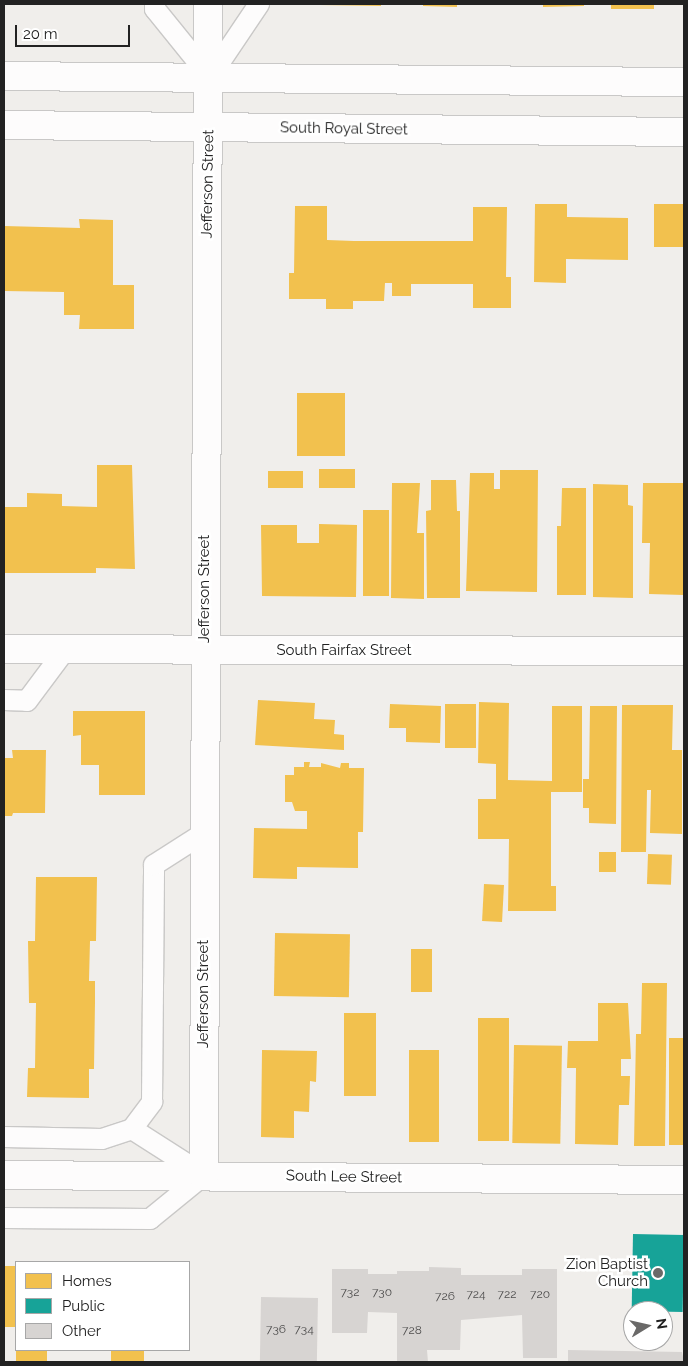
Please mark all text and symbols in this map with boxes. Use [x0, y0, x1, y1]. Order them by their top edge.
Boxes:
scale bar [18, 15, 132, 47]
text: 20 m [23, 25, 58, 43]
street label: South Royal Street [280, 119, 408, 139]
street label: Jefferson Street [198, 130, 218, 238]
street label: Jefferson Street [196, 535, 214, 643]
street label: South Fairfax Street [276, 642, 412, 660]
street label: Jefferson Street [195, 940, 213, 1048]
street label: South Lee Street [286, 1167, 402, 1187]
place label: Zion Baptist Church [566, 1255, 648, 1290]
legend [15, 1261, 190, 1351]
marker: Zion Baptist Church [652, 1267, 664, 1279]
text: Homes [62, 1272, 112, 1290]
house number: 732 [340, 1286, 360, 1300]
house number: 730 [372, 1286, 392, 1300]
house number: 724 [466, 1288, 486, 1302]
house number: 722 [498, 1288, 516, 1302]
house number: 720 [530, 1288, 550, 1302]
house number: 726 [435, 1290, 455, 1304]
text: Public [62, 1297, 105, 1315]
north arrow [623, 1301, 673, 1351]
text: N [653, 1317, 671, 1330]
text: Other [62, 1322, 101, 1340]
house number: 736 [266, 1323, 286, 1337]
house number: 734 [294, 1323, 314, 1337]
house number: 728 [402, 1324, 422, 1338]

